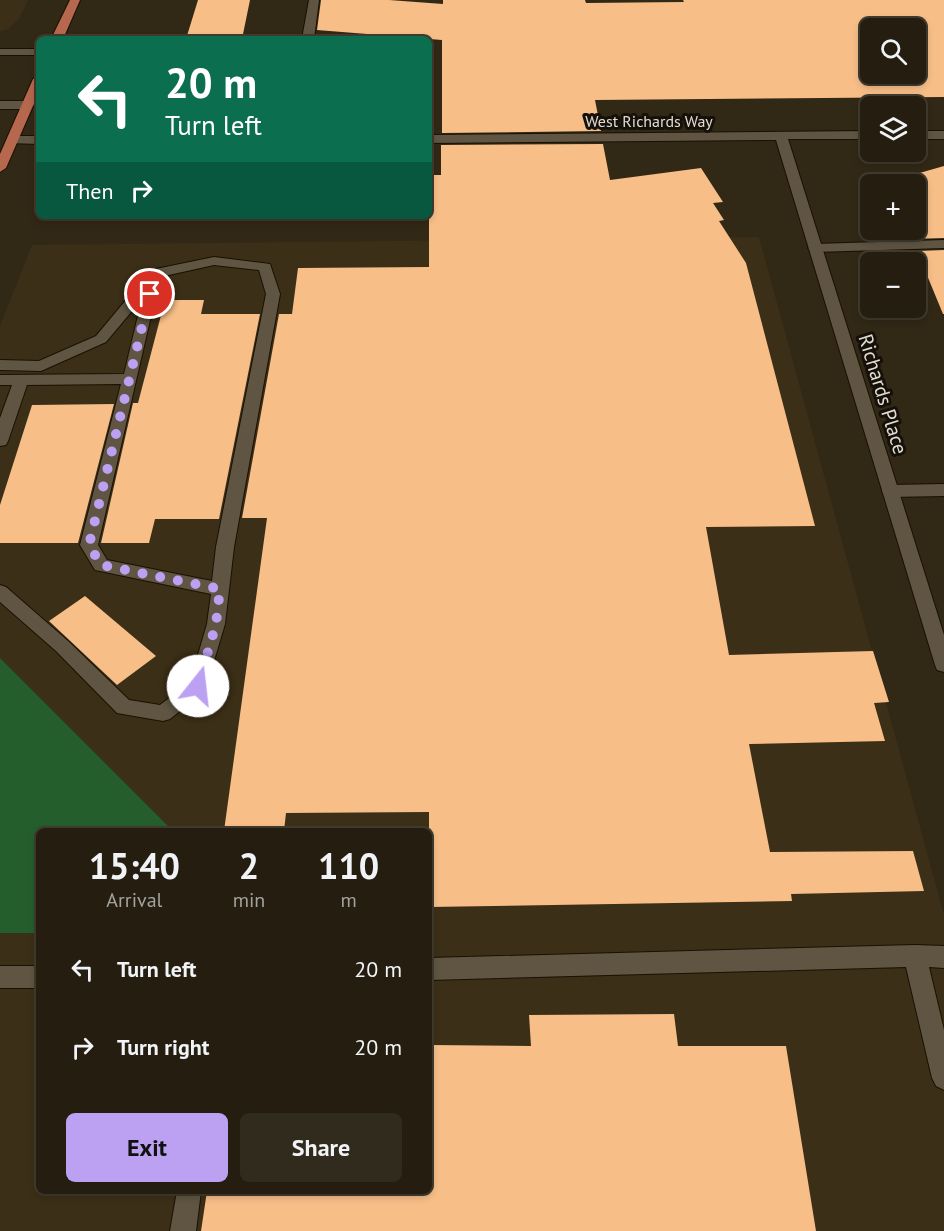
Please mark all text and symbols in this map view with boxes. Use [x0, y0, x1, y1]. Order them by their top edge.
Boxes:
map controls [860, 18, 926, 318]
button: search [860, 18, 926, 84]
text: 20 m [165, 55, 257, 110]
icon: left [66, 60, 144, 138]
button: layers [860, 96, 926, 162]
text: Turn left [165, 108, 262, 142]
street label: West Richards Way [585, 111, 713, 131]
icon: right [125, 174, 158, 207]
button: + [860, 174, 926, 240]
text: Then [66, 177, 113, 205]
button: − [860, 252, 926, 318]
pin [124, 268, 175, 319]
icon: arrive [133, 277, 166, 310]
street label: Richards Place [852, 331, 914, 457]
position arrow [166, 654, 230, 718]
text: 15:40 [89, 842, 180, 889]
text: 2 [239, 842, 259, 889]
text: 110 [318, 842, 379, 889]
text: Arrival [106, 887, 162, 913]
text: min [233, 887, 265, 913]
text: m [341, 887, 357, 913]
icon: left [66, 953, 99, 986]
text: Turn left [117, 955, 197, 983]
text: 20 m [354, 955, 402, 983]
icon: right [66, 1031, 99, 1064]
text: Turn right [117, 1033, 209, 1061]
text: 20 m [354, 1033, 402, 1061]
button: Exit [66, 1113, 228, 1182]
button: Share [240, 1113, 402, 1182]

